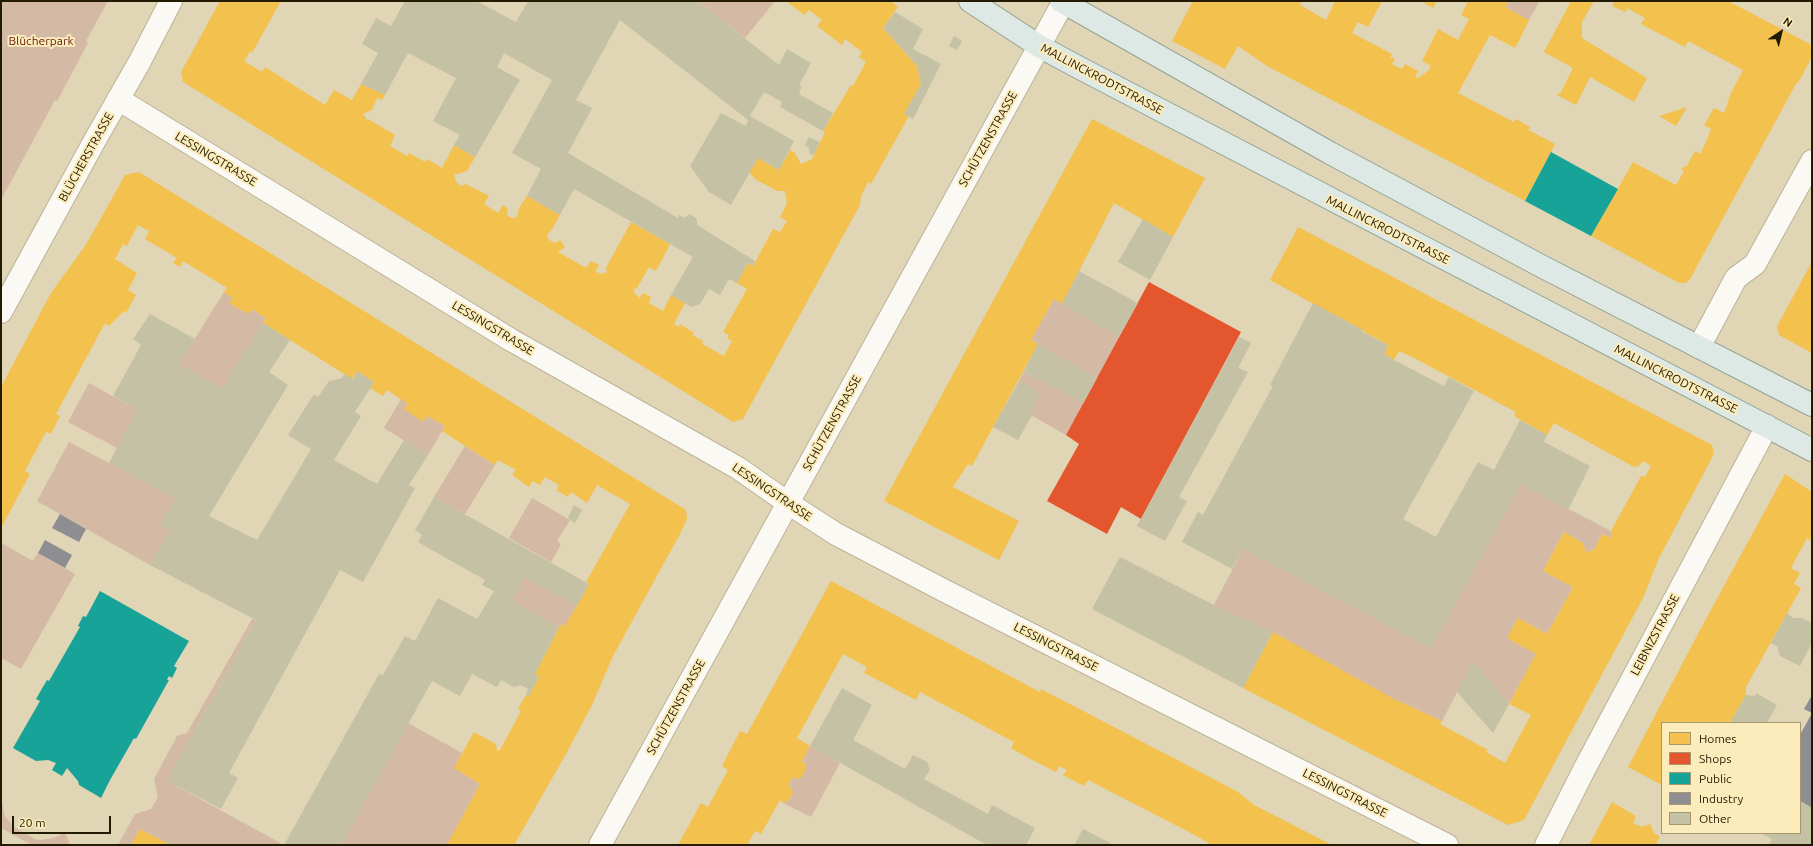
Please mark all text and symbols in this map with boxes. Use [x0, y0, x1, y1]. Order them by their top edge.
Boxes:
north arrow [1761, 12, 1801, 52]
text: N [1781, 15, 1795, 29]
park label: Blücherpark [8, 34, 74, 48]
street label: MALLINCKRODTSTRASSE [1038, 41, 1166, 117]
street label: SCHÜTZENSTRASSE [956, 89, 1020, 189]
street label: BLÜCHERSTRASSE [56, 110, 116, 204]
street label: LESSINGSTRASSE [172, 129, 260, 189]
street label: MALLINCKRODTSTRASSE [1324, 193, 1452, 267]
street label: LESSINGSTRASSE [449, 298, 537, 358]
street label: MALLINCKRODTSTRASSE [1612, 342, 1740, 416]
street label: SCHÜTZENSTRASSE [800, 373, 864, 473]
street label: LESSINGSTRASSE [729, 460, 815, 524]
street label: LEIBNIZSTRASSE [1628, 592, 1682, 678]
street label: LESSINGSTRASSE [1011, 619, 1101, 675]
street label: SCHÜTZENSTRASSE [644, 657, 708, 757]
legend [1661, 722, 1801, 834]
text: Homes [1699, 732, 1737, 745]
text: Shops [1699, 752, 1731, 765]
street label: LESSINGSTRASSE [1300, 765, 1390, 821]
text: Public [1699, 772, 1732, 785]
text: Industry [1699, 792, 1743, 805]
scale bar [14, 808, 113, 834]
text: Other [1699, 812, 1731, 825]
text: 20 m [19, 816, 46, 829]

